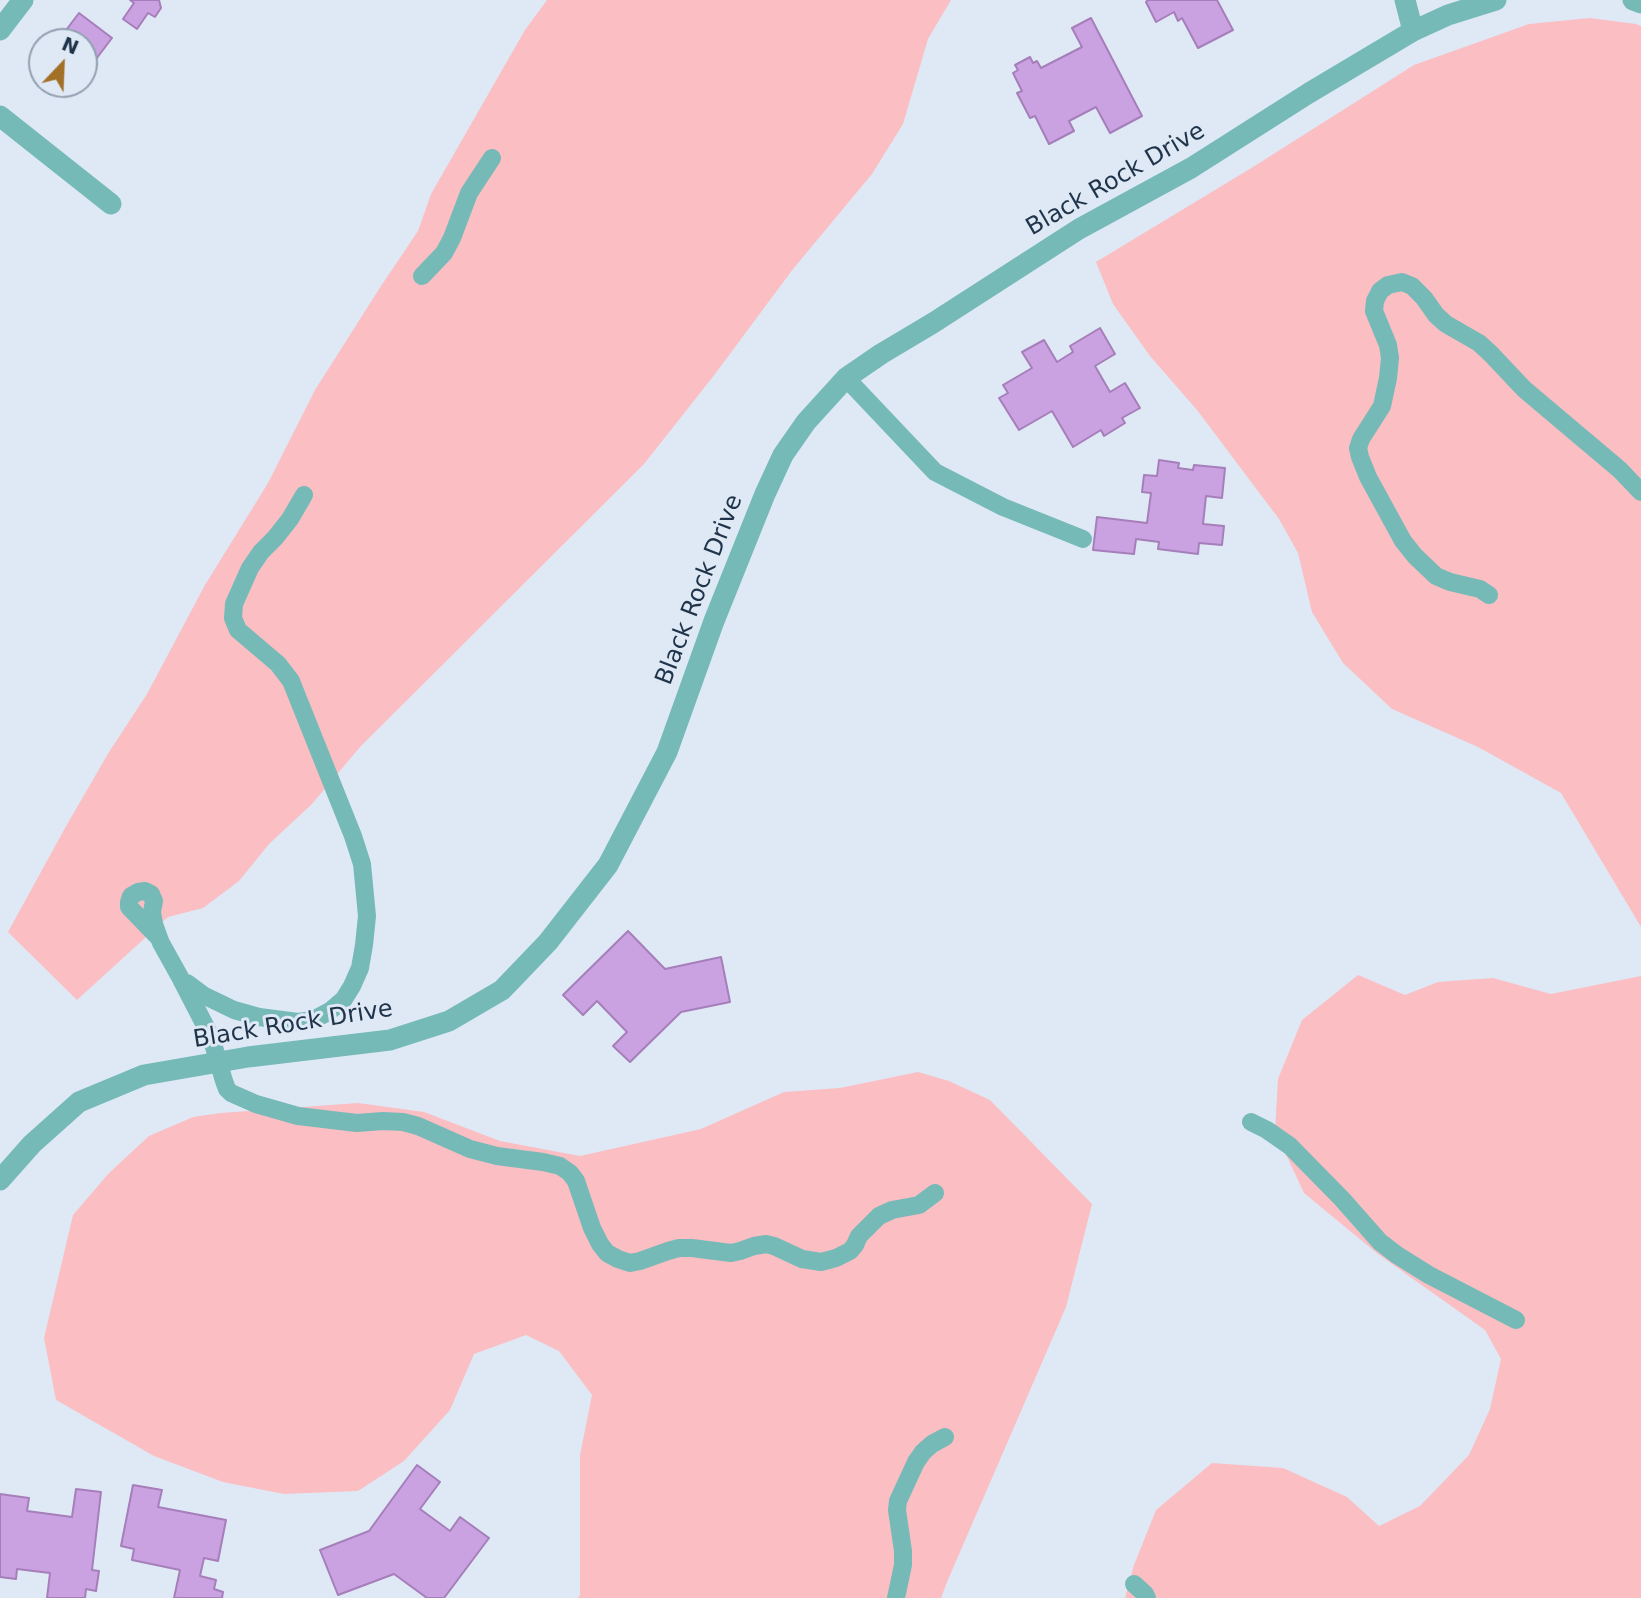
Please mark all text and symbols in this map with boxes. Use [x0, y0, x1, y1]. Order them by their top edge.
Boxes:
north arrow [28, 28, 98, 98]
text: N [59, 32, 82, 59]
street label: Black Rock Drive [1022, 117, 1210, 243]
street label: Black Rock Drive [650, 491, 750, 689]
street label: Black Rock Drive [191, 995, 395, 1055]

